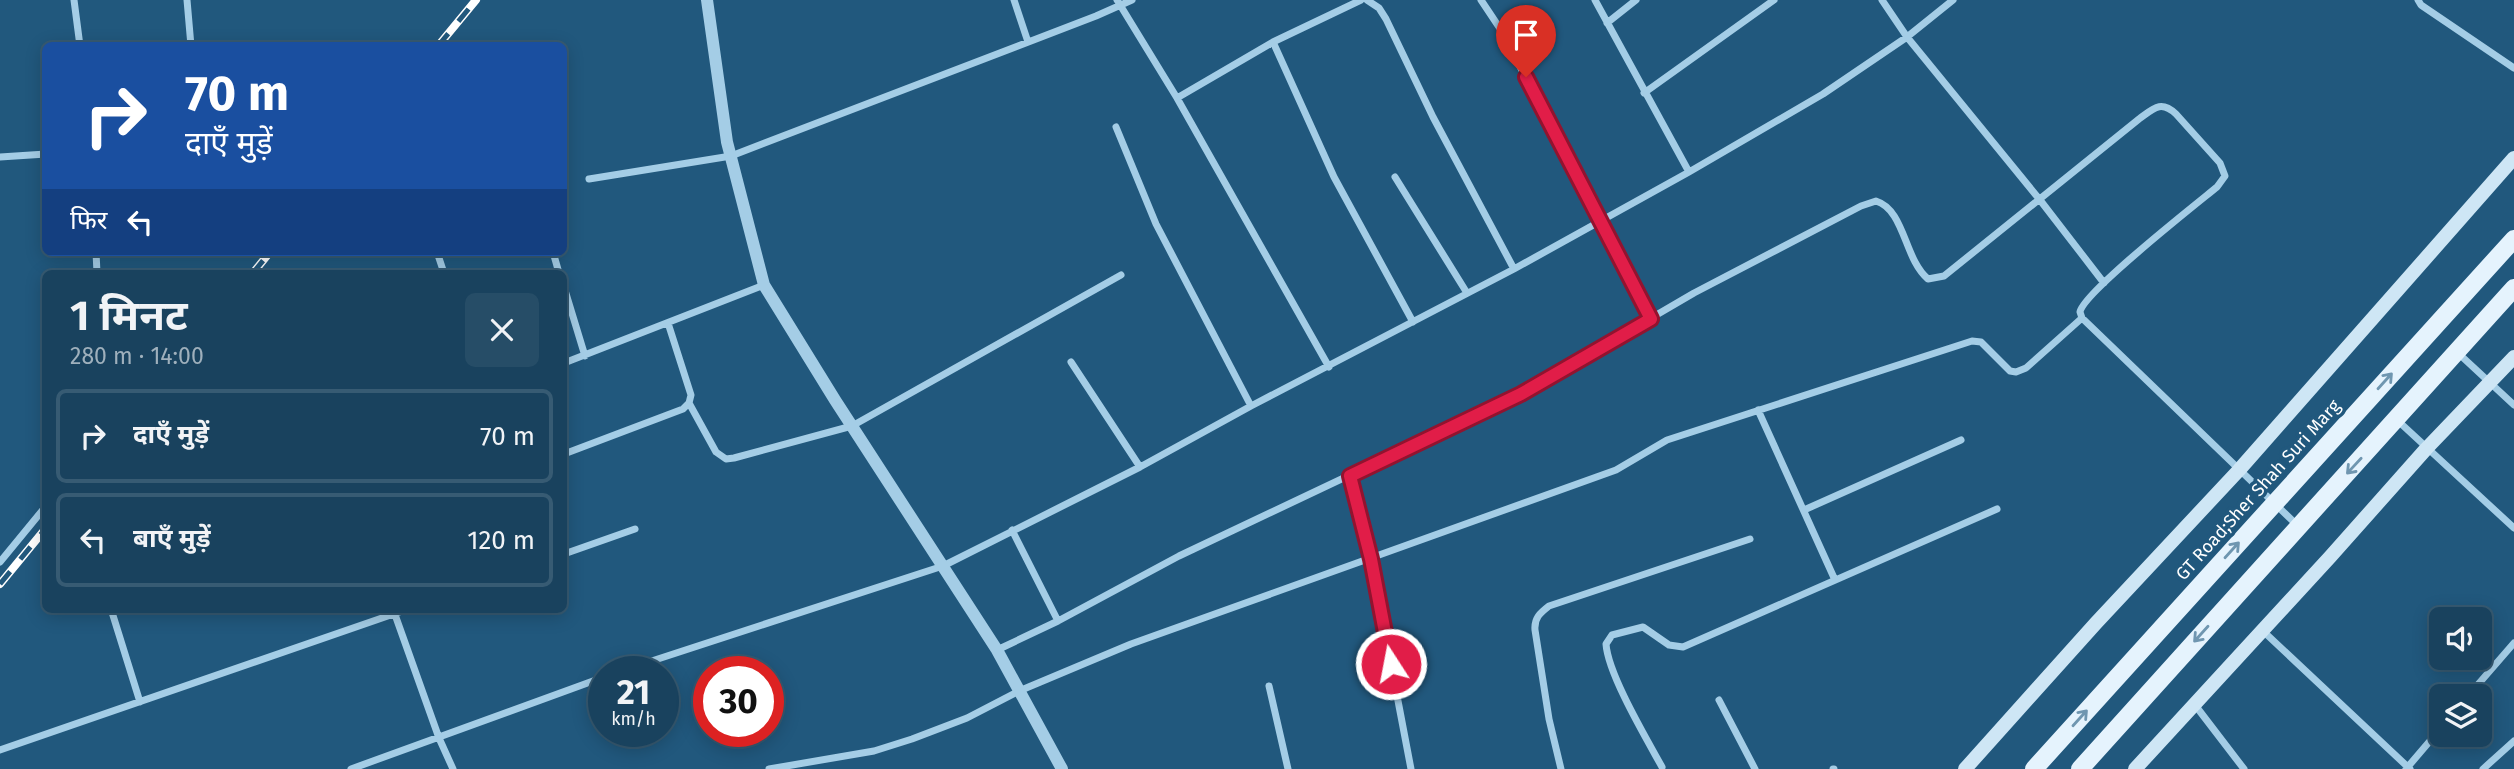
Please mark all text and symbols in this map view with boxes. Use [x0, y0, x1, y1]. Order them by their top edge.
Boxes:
pin [1496, 5, 1556, 77]
icon: arrive [1507, 16, 1545, 54]
text: 70 m [185, 64, 289, 123]
icon: right [70, 70, 161, 161]
text: दाएँ मुड़ें [185, 124, 273, 162]
icon: left [121, 203, 159, 241]
text: फिर [70, 205, 107, 236]
text: 1 मिनट [70, 291, 188, 341]
button: close [465, 293, 539, 367]
text: 280 m · 14:00 [70, 342, 204, 370]
one-way arrow [2377, 372, 2393, 390]
street label: GT Road;Sher Shah Suri Marg [2171, 395, 2345, 585]
icon: right [74, 417, 112, 455]
text: दाएँ मुड़ें [133, 419, 209, 450]
text: 70 m [480, 421, 535, 452]
one-way arrow [2346, 457, 2362, 475]
icon: left [74, 521, 112, 559]
text: बाएँ मुड़ें [133, 523, 210, 554]
text: 120 m [467, 525, 535, 556]
one-way arrow [2224, 541, 2240, 559]
map controls [2429, 607, 2492, 747]
button: sound [2429, 607, 2492, 670]
one-way arrow [2193, 625, 2209, 643]
position arrow [1354, 627, 1428, 701]
speed limit sign: 30 [693, 656, 784, 747]
text: 21 [617, 671, 650, 713]
button: layers [2429, 684, 2492, 747]
text: km/h [611, 708, 656, 730]
one-way arrow [2071, 710, 2088, 727]

